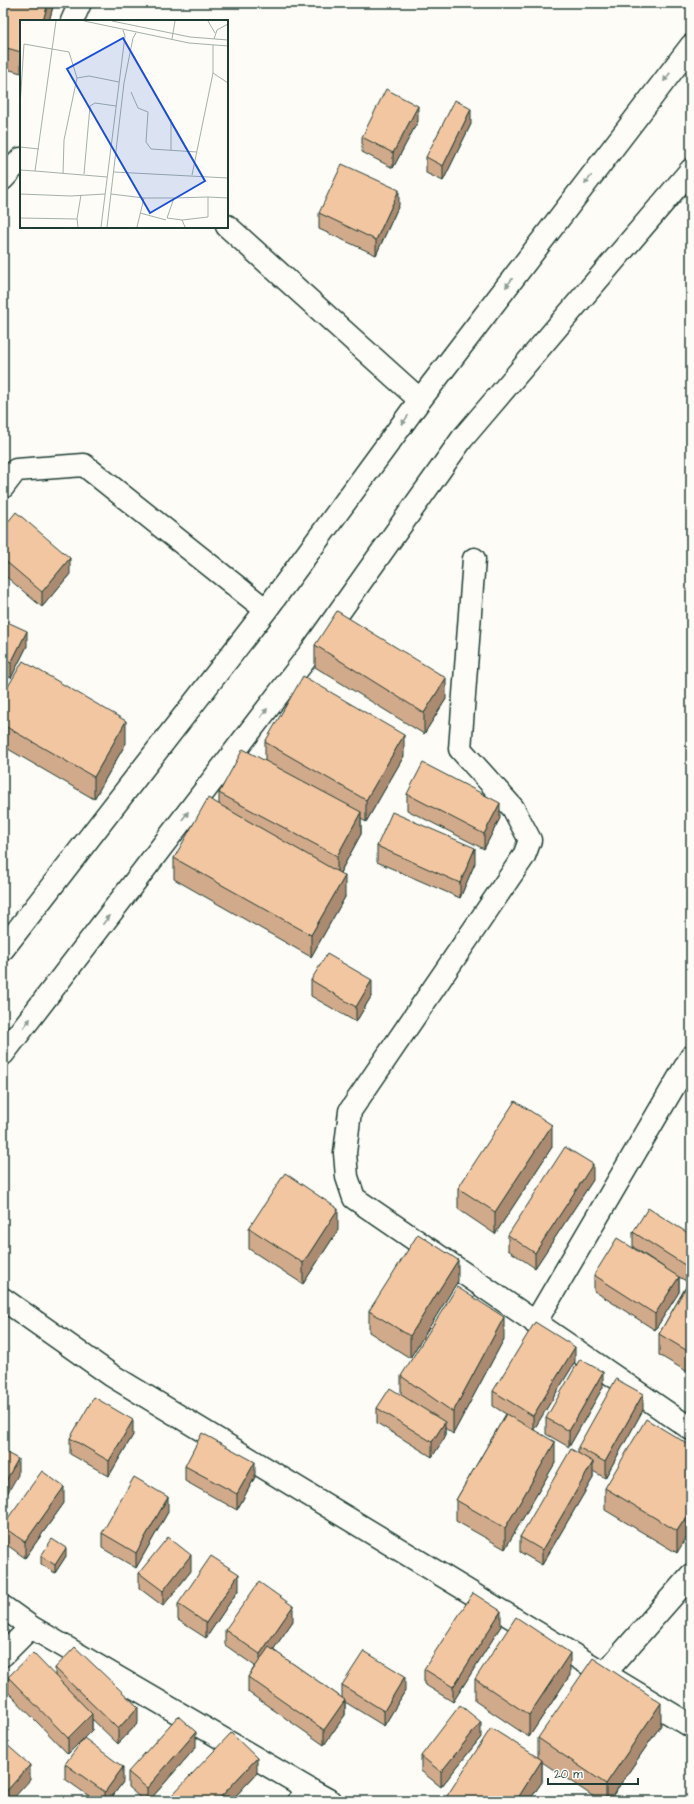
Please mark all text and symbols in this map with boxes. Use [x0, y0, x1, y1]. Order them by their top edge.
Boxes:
inset map [20, 20, 228, 228]
one-way arrow [663, 71, 672, 82]
one-way arrow [584, 175, 593, 186]
one-way arrow [505, 278, 513, 289]
one-way arrow [401, 415, 409, 426]
one-way arrow [260, 708, 268, 719]
one-way arrow [181, 811, 189, 822]
one-way arrow [102, 914, 110, 925]
one-way arrow [22, 1017, 31, 1028]
scale bar [548, 1760, 638, 1786]
text: 20 m [554, 1766, 583, 1783]

